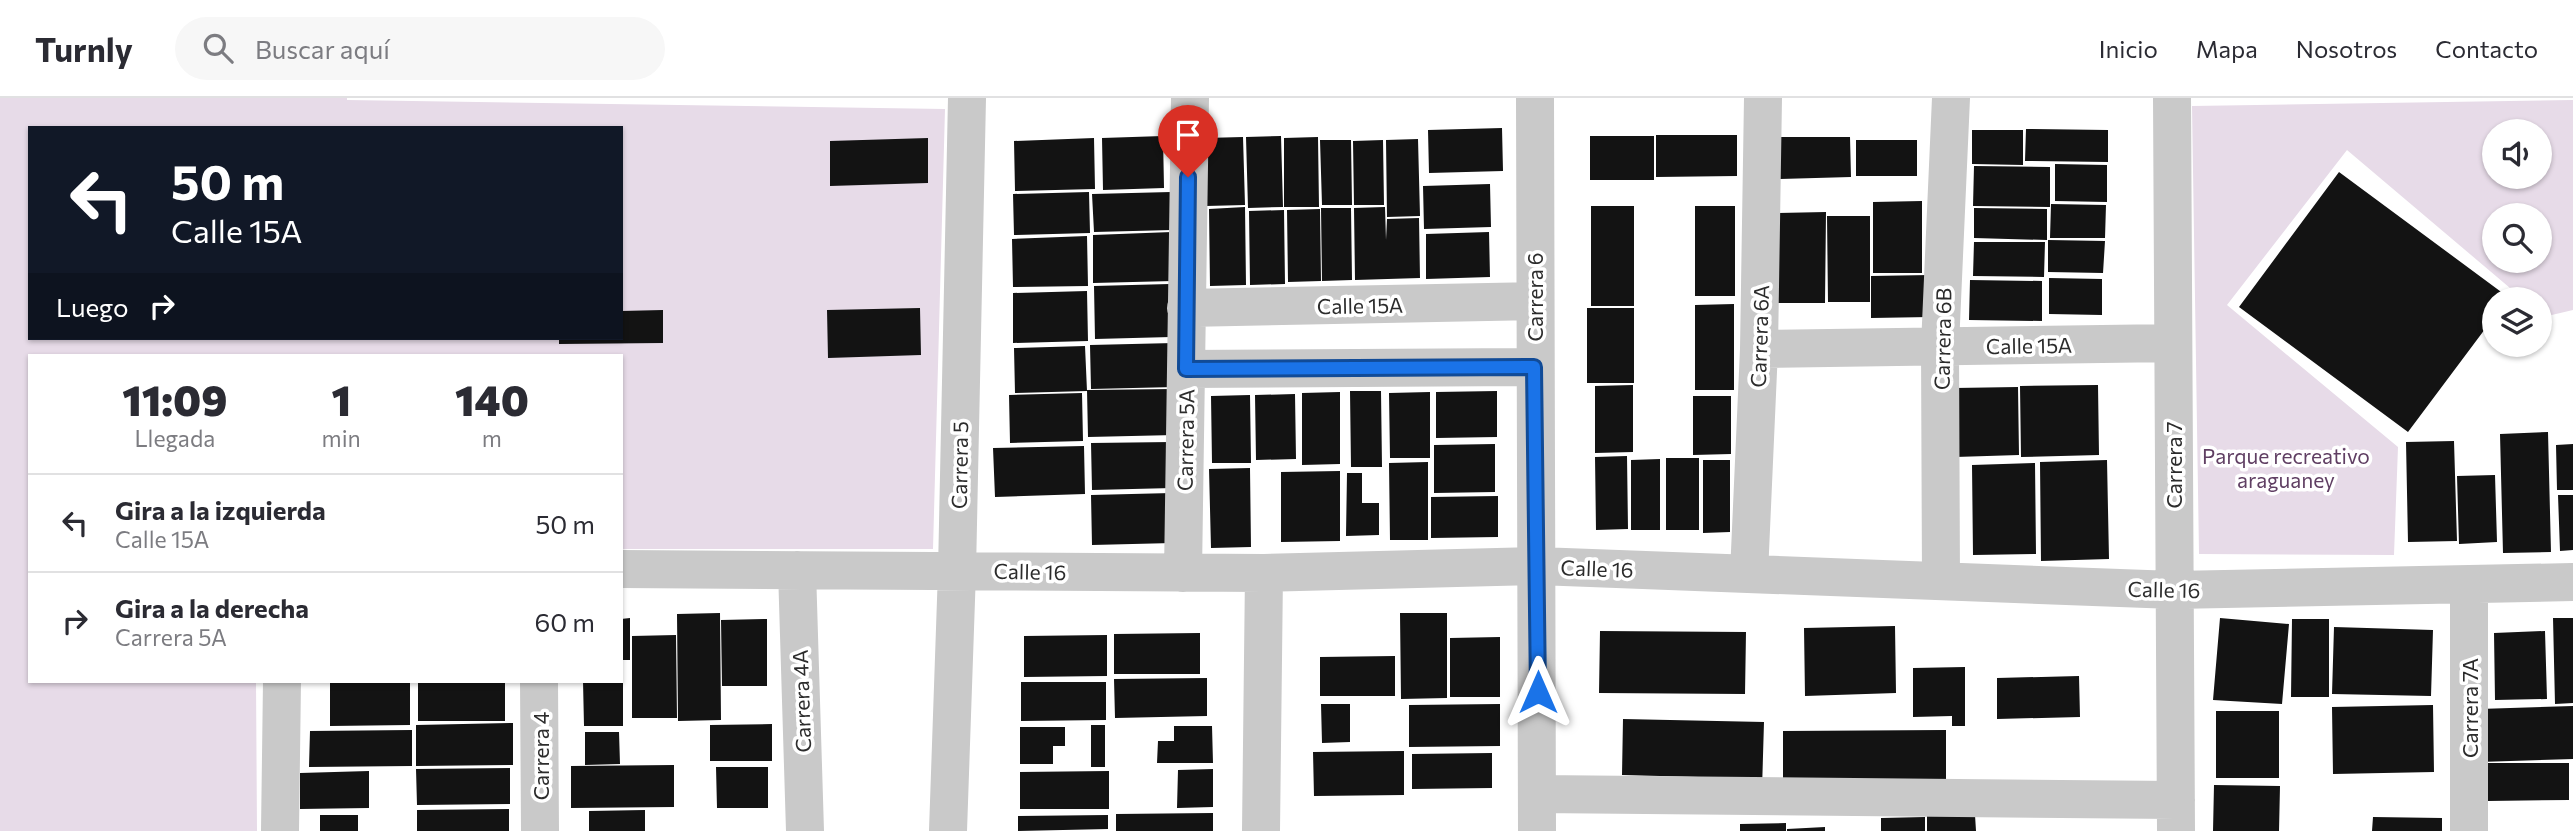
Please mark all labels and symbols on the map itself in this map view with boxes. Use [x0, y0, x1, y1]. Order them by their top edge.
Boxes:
pin [1158, 105, 1218, 177]
street label: Carrera 6 [1522, 253, 1547, 341]
street label: Carrera 6A [1745, 284, 1773, 388]
street label: Carrera 6B [1929, 288, 1955, 390]
street label: Calle 15A [1317, 292, 1403, 318]
street label: Calle 15A [1986, 332, 2072, 358]
street label: Carrera 5A [1172, 389, 1198, 491]
street label: Carrera 5 [946, 421, 972, 509]
street label: Carrera 7 [2161, 421, 2186, 509]
park label: Parque recreativo araguaney [2202, 443, 2370, 492]
street label: Calle 16 [1560, 554, 1634, 582]
street label: Calle 16 [993, 558, 1067, 584]
street label: Calle 16 [2127, 576, 2201, 602]
street label: Carrera 4A [787, 649, 815, 753]
position arrow [1501, 655, 1575, 729]
street label: Carrera 7A [2457, 658, 2482, 758]
street label: Carrera 4 [528, 711, 553, 800]

